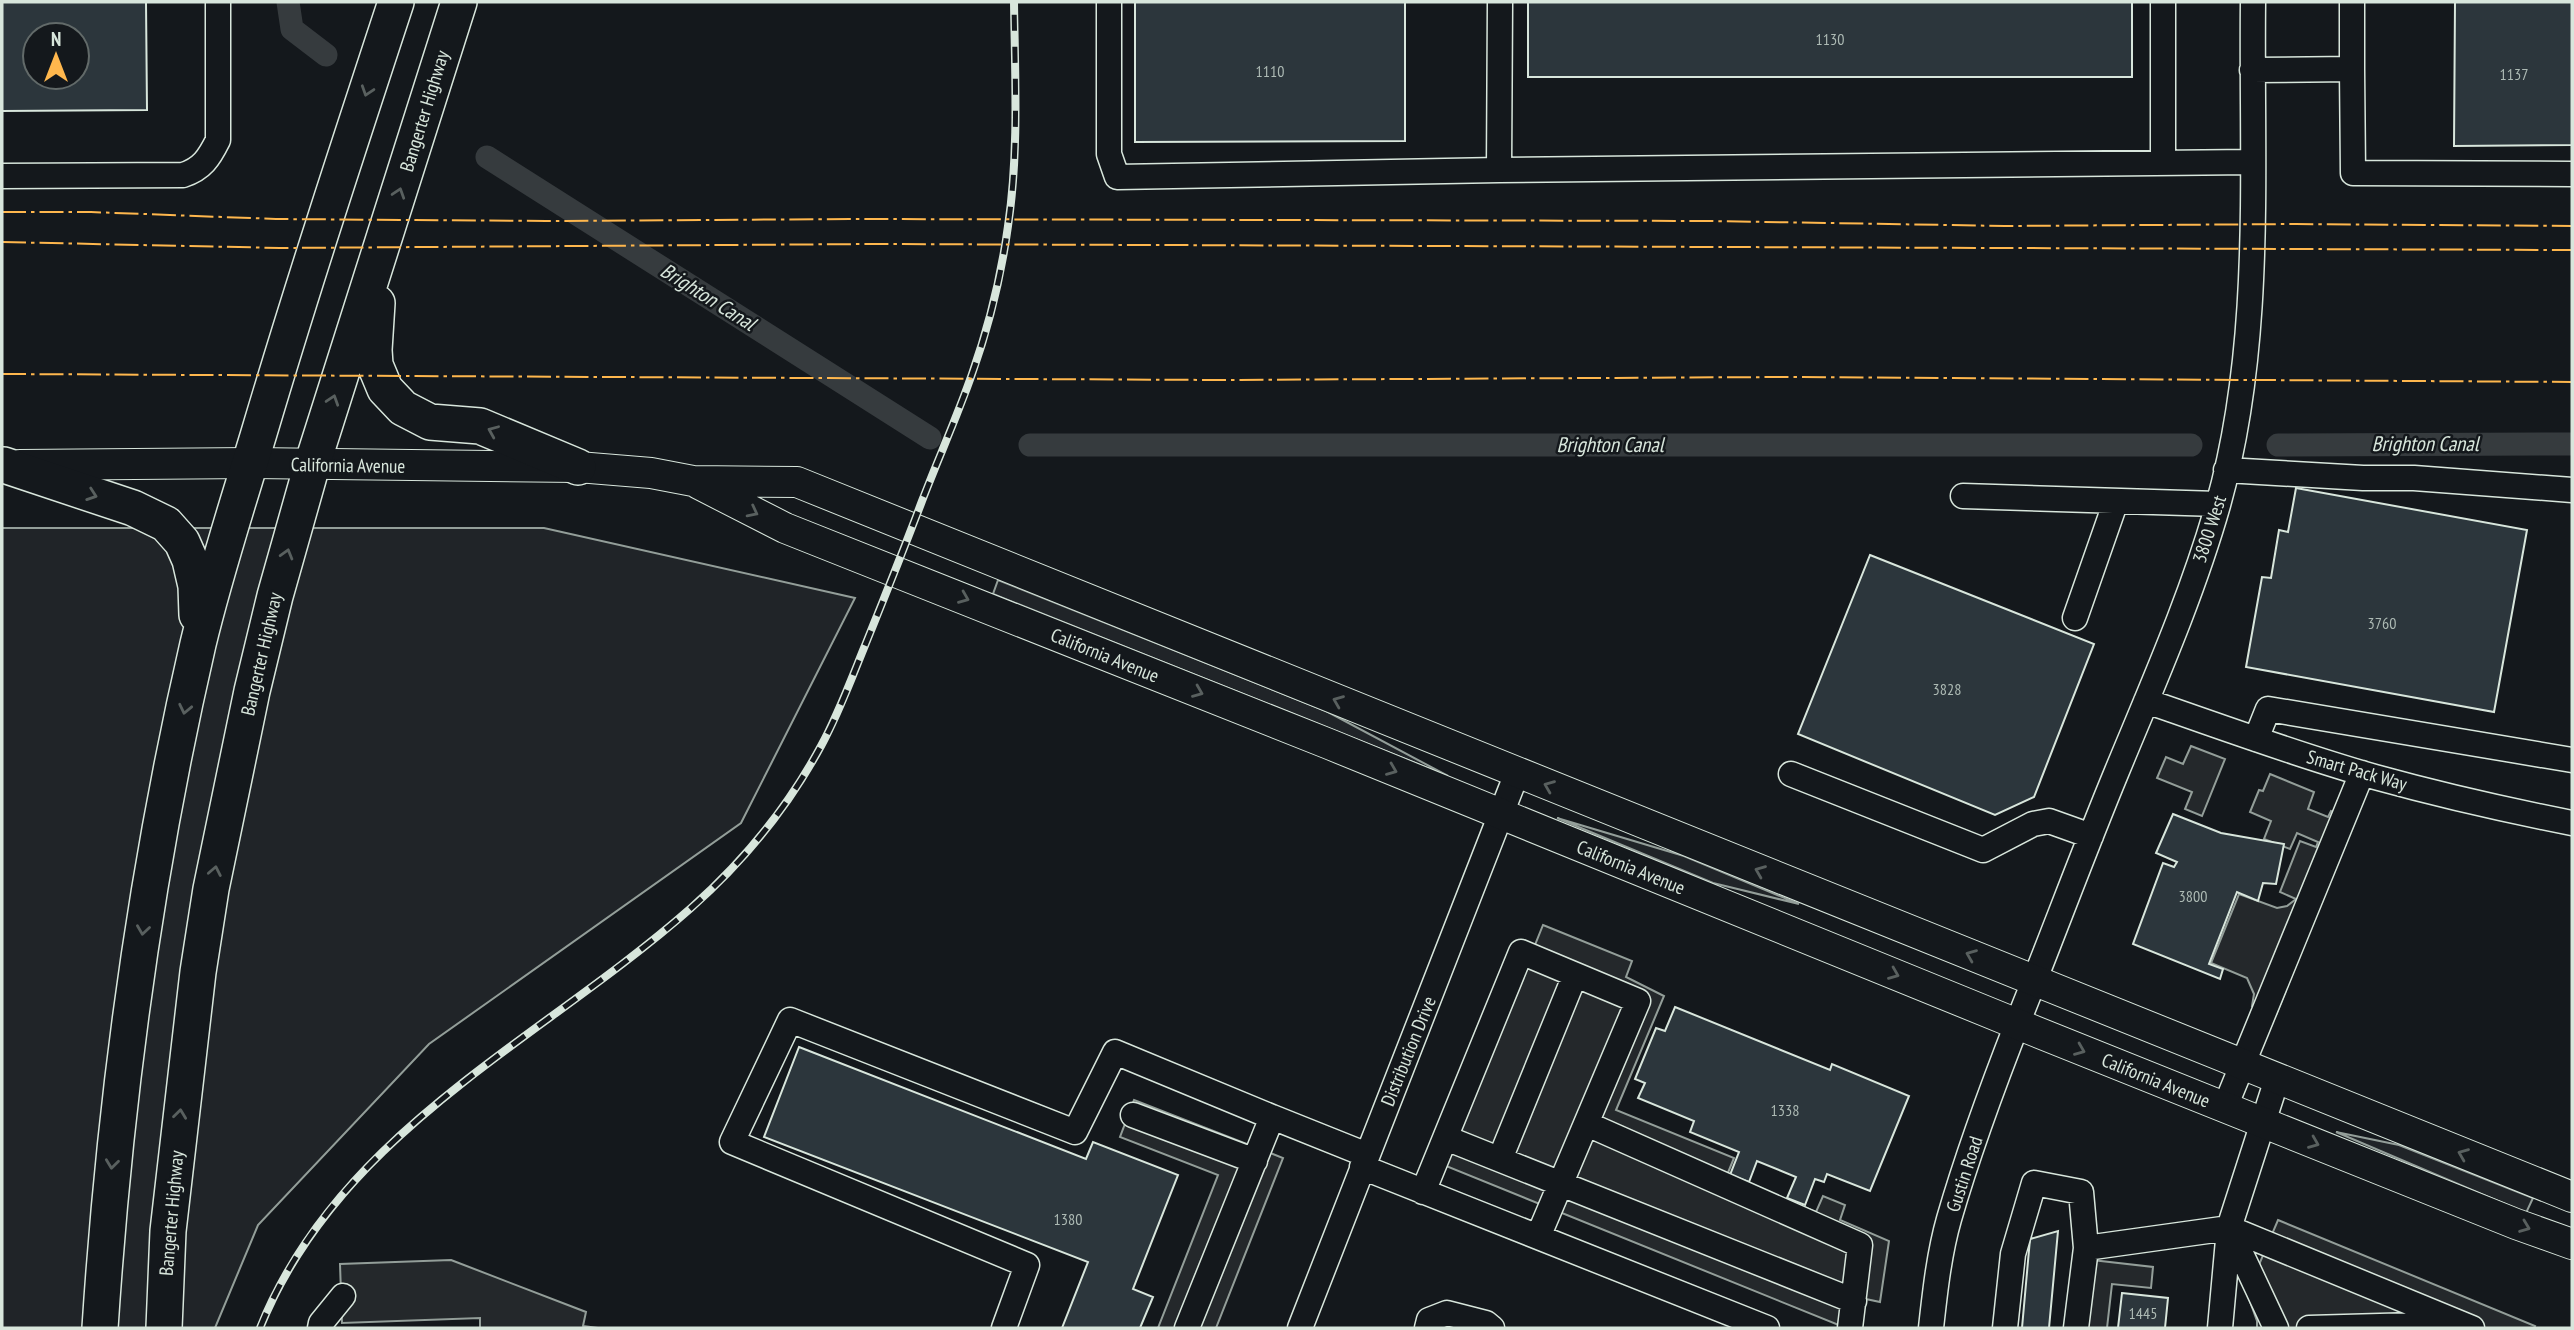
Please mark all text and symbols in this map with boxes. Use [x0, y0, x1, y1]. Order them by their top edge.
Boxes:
north arrow [21, 21, 91, 91]
text: N [51, 27, 61, 51]
house number: 1130 [1816, 29, 1844, 49]
street label: Bangerter Highway [394, 47, 454, 175]
house number: 1110 [1256, 61, 1284, 81]
house number: 1137 [2500, 64, 2528, 84]
one-way arrow [361, 84, 375, 96]
one-way arrow [391, 187, 405, 200]
water label: Brighton Canal [656, 257, 763, 338]
one-way arrow [325, 394, 339, 406]
one-way arrow [487, 425, 500, 439]
water label: Brighton Canal [2371, 430, 2481, 457]
water label: Brighton Canal [1556, 431, 1666, 458]
street label: California Avenue [291, 452, 406, 478]
one-way arrow [86, 487, 98, 501]
street label: 3800 West [2187, 492, 2231, 566]
one-way arrow [746, 504, 759, 517]
one-way arrow [278, 548, 293, 560]
street label: Bangerter Highway [235, 589, 287, 718]
one-way arrow [957, 590, 969, 604]
house number: 3760 [2368, 613, 2396, 633]
street label: California Avenue [1047, 622, 1163, 688]
house number: 3828 [1933, 679, 1961, 699]
one-way arrow [1191, 683, 1203, 697]
one-way arrow [1332, 695, 1344, 709]
one-way arrow [178, 703, 193, 715]
street label: Smart Pack Way [2304, 744, 2411, 796]
one-way arrow [1385, 762, 1397, 776]
one-way arrow [1543, 780, 1556, 794]
street label: California Avenue [1573, 834, 1689, 900]
one-way arrow [207, 865, 222, 877]
one-way arrow [1754, 865, 1766, 879]
house number: 3800 [2179, 886, 2207, 906]
one-way arrow [136, 924, 151, 936]
one-way arrow [1966, 949, 1979, 963]
one-way arrow [1887, 966, 1899, 980]
street label: Distribution Drive [1375, 993, 1441, 1109]
one-way arrow [2073, 1041, 2085, 1055]
street label: California Avenue [2098, 1047, 2214, 1113]
house number: 1338 [1771, 1100, 1799, 1120]
one-way arrow [173, 1108, 188, 1120]
street label: Gustin Road [1941, 1133, 1987, 1215]
one-way arrow [2307, 1135, 2320, 1149]
one-way arrow [2458, 1148, 2470, 1162]
street label: Bangerter Highway [154, 1149, 189, 1277]
one-way arrow [105, 1159, 120, 1170]
house number: 1380 [1054, 1209, 1082, 1229]
one-way arrow [2519, 1219, 2531, 1233]
house number: 1445 [2129, 1303, 2157, 1323]

